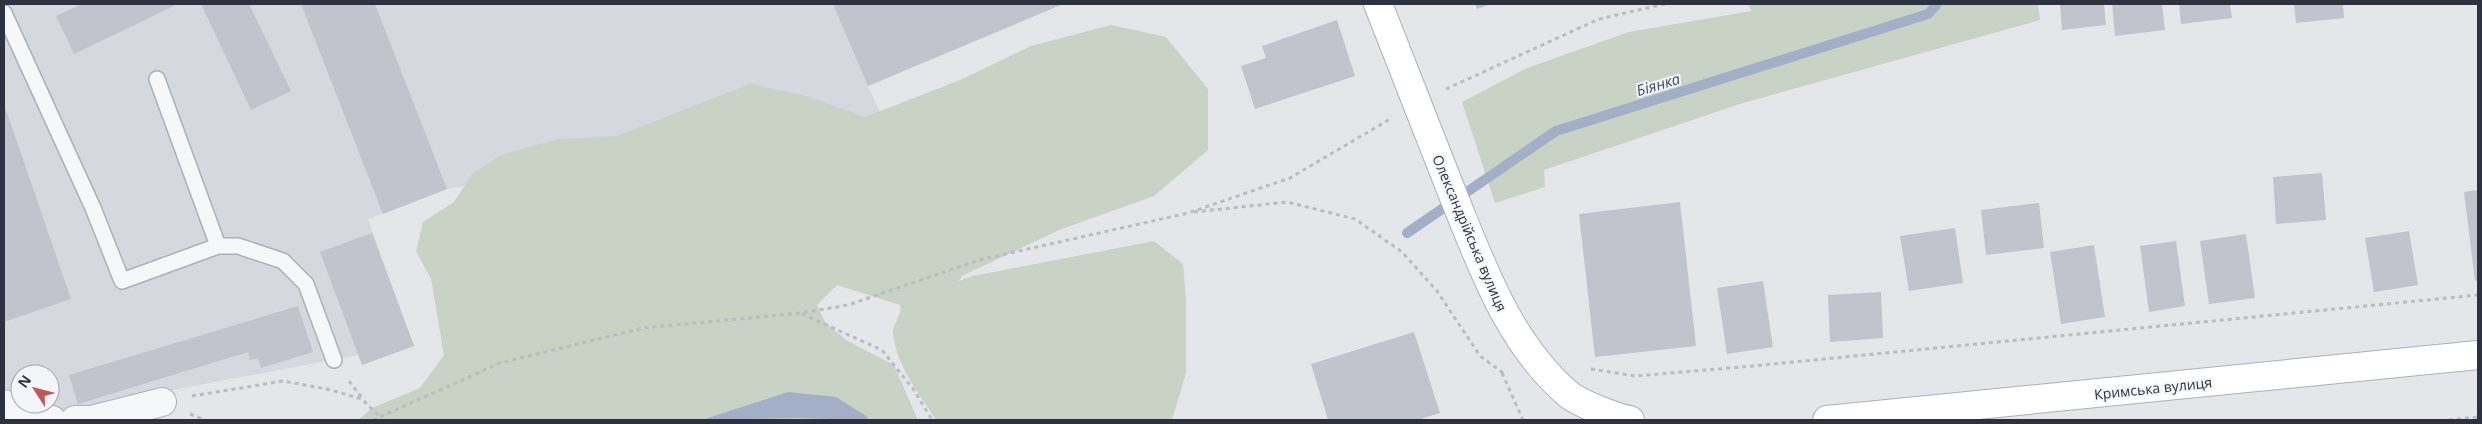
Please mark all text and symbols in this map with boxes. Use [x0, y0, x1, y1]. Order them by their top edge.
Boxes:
water label: Біянка [1634, 68, 1683, 100]
street label: Олександрійська вулиця [1428, 152, 1512, 314]
north arrow [10, 364, 60, 414]
text: N [13, 371, 35, 391]
street label: Кримська вулиця [2093, 372, 2213, 404]

